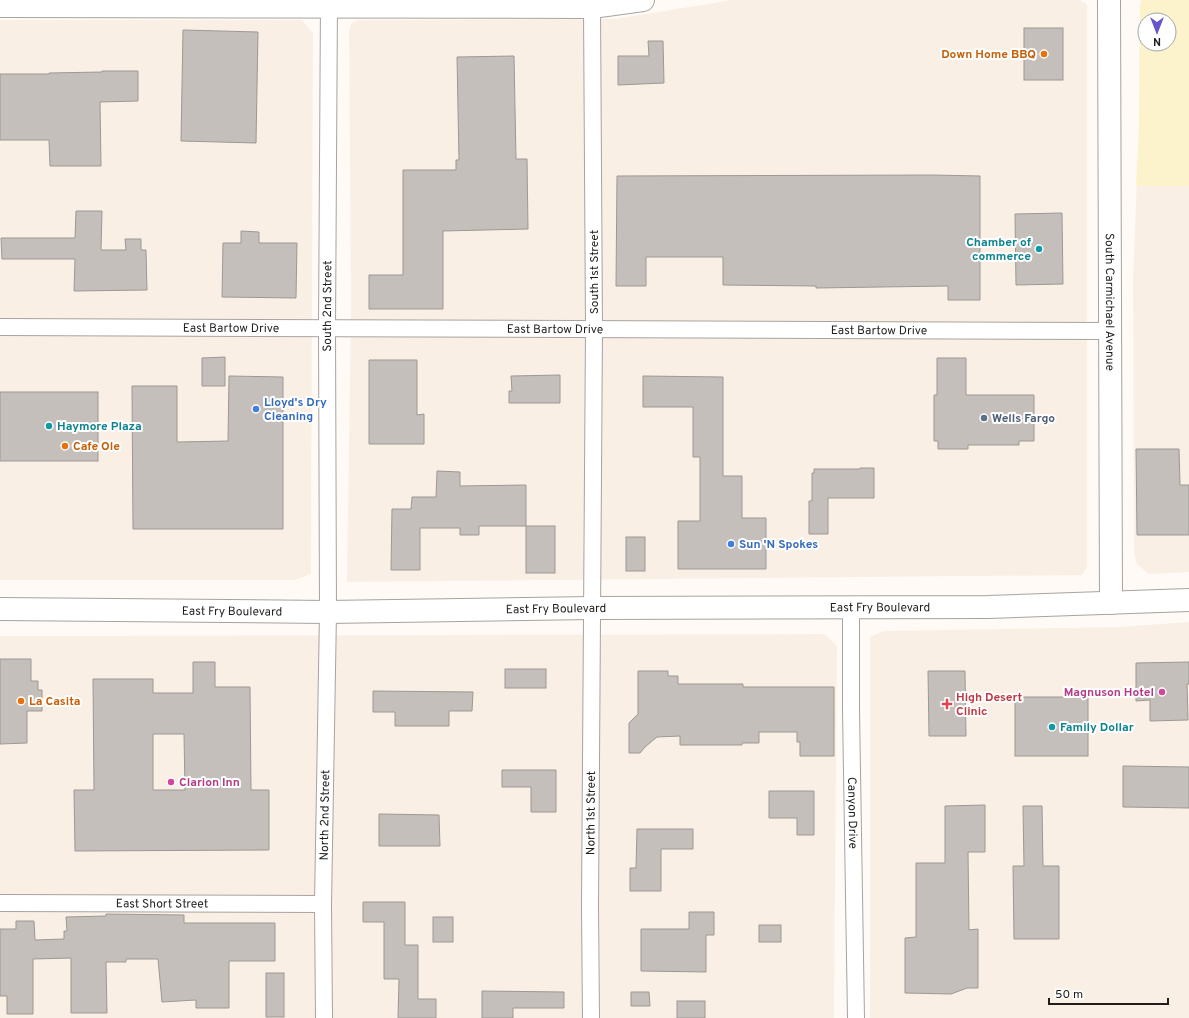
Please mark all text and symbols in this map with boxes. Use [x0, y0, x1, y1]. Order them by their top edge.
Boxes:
north arrow [1137, 12, 1177, 52]
text: N [1153, 34, 1161, 48]
place label: Down Home BBQ [941, 47, 1036, 63]
marker: Down Home BBQ [1039, 49, 1049, 59]
street label: South 1st Street [587, 230, 603, 314]
street label: South Carmichael Avenue [1101, 233, 1117, 371]
place label: Chamber of commerce [966, 235, 1032, 265]
marker: Chamber of commerce [1034, 244, 1044, 254]
street label: South 2nd Street [320, 260, 336, 352]
street label: East Bartow Drive [183, 321, 279, 337]
street label: East Bartow Drive [507, 322, 603, 338]
street label: East Bartow Drive [831, 323, 927, 339]
place label: Lloyd's Dry Cleaning [264, 395, 327, 425]
marker: Lloyd's Dry Cleaning [251, 404, 261, 414]
place label: Wells Fargo [992, 411, 1055, 427]
marker: Wells Fargo [979, 413, 989, 423]
place label: Haymore Plaza [57, 419, 142, 435]
marker: Haymore Plaza [44, 421, 54, 431]
place label: Cafe Ole [73, 439, 120, 455]
marker: Cafe Ole [60, 441, 70, 451]
place label: Sun 'N Spokes [739, 537, 818, 553]
marker: Sun 'N Spokes [726, 539, 736, 549]
street label: East Fry Boulevard [830, 600, 930, 616]
street label: East Fry Boulevard [506, 601, 606, 618]
street label: East Fry Boulevard [182, 604, 282, 621]
place label: Magnuson Hotel [1064, 685, 1154, 701]
marker: Magnuson Hotel [1157, 687, 1167, 697]
place label: High Desert Clinic [956, 690, 1023, 720]
place label: La Casita [29, 694, 80, 710]
marker: La Casita [16, 696, 26, 706]
marker: High Desert Clinic [941, 698, 953, 710]
place label: Family Dollar [1060, 720, 1134, 736]
marker: Family Dollar [1047, 722, 1057, 732]
street label: North 2nd Street [317, 769, 334, 861]
street label: North 1st Street [583, 771, 600, 855]
place label: Clarion Inn [179, 775, 240, 791]
marker: Clarion Inn [166, 777, 176, 787]
street label: Canyon Drive [843, 777, 860, 849]
street label: East Short Street [116, 896, 208, 913]
scale bar [1049, 980, 1168, 1006]
text: 50 m [1055, 987, 1083, 1003]

